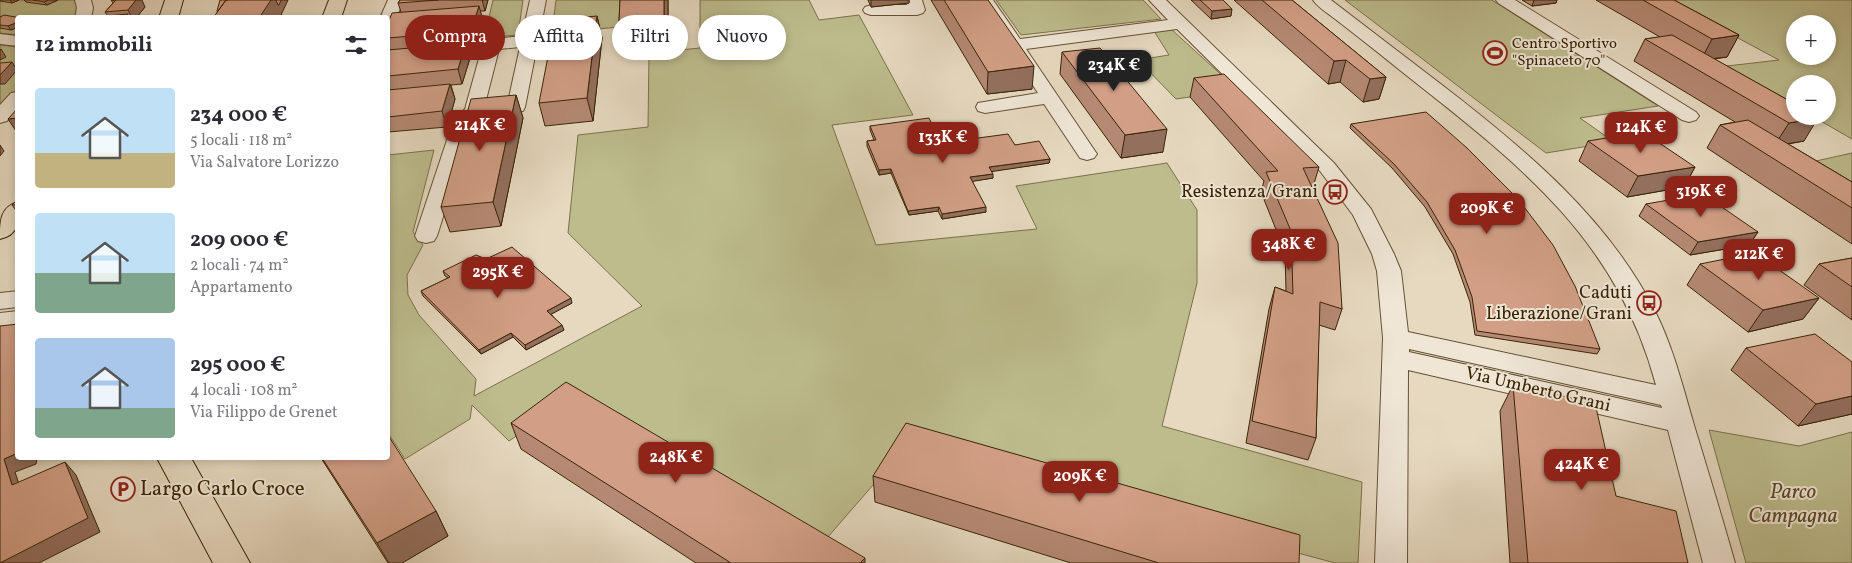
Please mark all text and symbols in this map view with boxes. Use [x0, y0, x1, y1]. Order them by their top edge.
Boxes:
chip: Compra [405, 15, 505, 60]
chip: Affitta [515, 15, 602, 60]
chip: Filtri [612, 15, 688, 60]
chip: Nuovo [698, 15, 786, 60]
map controls [1786, 15, 1836, 125]
button: + [1786, 15, 1836, 65]
text: 12 immobili [35, 31, 153, 60]
icon: filters [342, 31, 370, 59]
place label: Centro Sportivo "Spinaceto 70" [1512, 34, 1617, 72]
sports icon: Centro Sportivo "Spinaceto 70" [1482, 40, 1508, 66]
pin: 234K € [1073, 49, 1155, 92]
text: 234K € [1088, 55, 1140, 77]
button: − [1786, 75, 1836, 125]
text: 234 000 € [190, 101, 287, 130]
icon: home [75, 108, 135, 168]
pin: 214K € [439, 110, 521, 152]
pin: 124K € [1600, 112, 1682, 154]
text: 214K € [454, 115, 506, 137]
text: 124K € [1616, 117, 1666, 139]
pin: 133K € [902, 121, 984, 164]
text: 133K € [918, 127, 968, 149]
text: 5 locali · 118 m² [190, 130, 292, 152]
text: Via Salvatore Lorizzo [190, 152, 339, 174]
pin: 319K € [1660, 176, 1742, 218]
bus stop icon: Resistenza/Grani [1322, 179, 1348, 205]
place label: Resistenza/Grani [1181, 180, 1318, 205]
text: 319K € [1676, 181, 1726, 203]
pin: 209K € [1446, 192, 1528, 235]
text: 209K € [1460, 198, 1514, 220]
text: 209 000 € [190, 226, 289, 255]
pin: 348K € [1248, 228, 1330, 271]
icon: home [75, 233, 135, 293]
text: 348K € [1263, 234, 1316, 256]
pin: 212K € [1718, 238, 1800, 281]
text: 212K € [1734, 244, 1784, 266]
text: 2 locali · 74 m² [190, 255, 288, 277]
pin: 295K € [457, 256, 539, 299]
text: 295K € [472, 262, 524, 284]
text: Appartamento [190, 277, 292, 299]
place label: Caduti Liberazione/Grani [1486, 281, 1632, 327]
bus stop icon: Caduti Liberazione/Grani [1636, 290, 1662, 316]
text: 295 000 € [190, 351, 286, 380]
icon: home [75, 358, 135, 418]
street label: Via Umberto Grani [1463, 361, 1613, 419]
text: 4 locali · 108 m² [190, 380, 298, 402]
text: Via Filippo de Grenet [190, 402, 338, 424]
pin: 248K € [635, 442, 717, 484]
text: 248K € [650, 447, 702, 469]
pin: 424K € [1541, 448, 1623, 491]
text: 424K € [1555, 454, 1609, 476]
pin: 209K € [1039, 460, 1121, 503]
text: 209K € [1053, 466, 1107, 488]
place label: Largo Carlo Croce [140, 475, 305, 504]
parking icon: Largo Carlo Croce [110, 476, 136, 502]
park label: Parco Campagna [1748, 478, 1838, 531]

